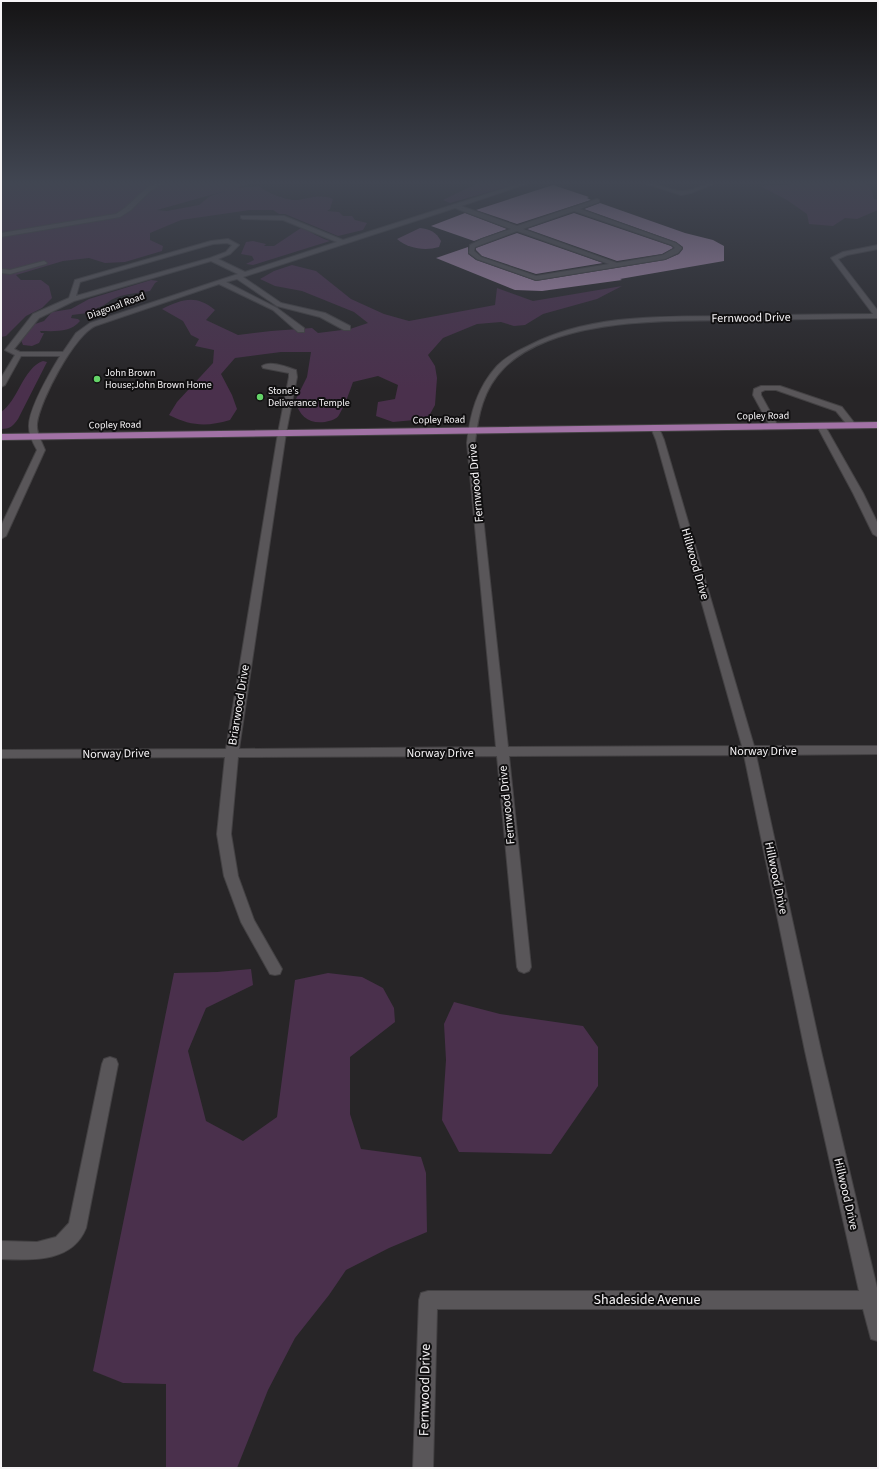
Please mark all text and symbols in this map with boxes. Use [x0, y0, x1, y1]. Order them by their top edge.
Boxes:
street label: Diagonal Road [85, 289, 147, 323]
street label: Fernwood Drive [711, 309, 791, 327]
place label: John Brown House;John Brown Home [105, 366, 212, 392]
marker: John Brown House;John Brown Home [92, 374, 102, 384]
place label: Stone's Deliverance Temple [268, 384, 350, 410]
marker: Stone's Deliverance Temple [255, 392, 265, 402]
street label: Copley Road [737, 409, 789, 423]
street label: Copley Road [413, 413, 465, 427]
street label: Copley Road [89, 418, 141, 432]
street label: Fernwood Drive [464, 443, 488, 523]
street label: Hillwood Drive [677, 526, 713, 602]
street label: Briarwood Drive [224, 663, 254, 746]
street label: Norway Drive [729, 743, 797, 760]
street label: Norway Drive [82, 745, 150, 763]
street label: Norway Drive [406, 745, 474, 762]
street label: Fernwood Drive [494, 765, 520, 845]
street label: Hillwood Drive [760, 840, 792, 916]
street label: Hillwood Drive [829, 1156, 863, 1232]
street label: Shadeside Avenue [594, 1290, 700, 1310]
street label: Fernwood Drive [414, 1344, 436, 1436]

